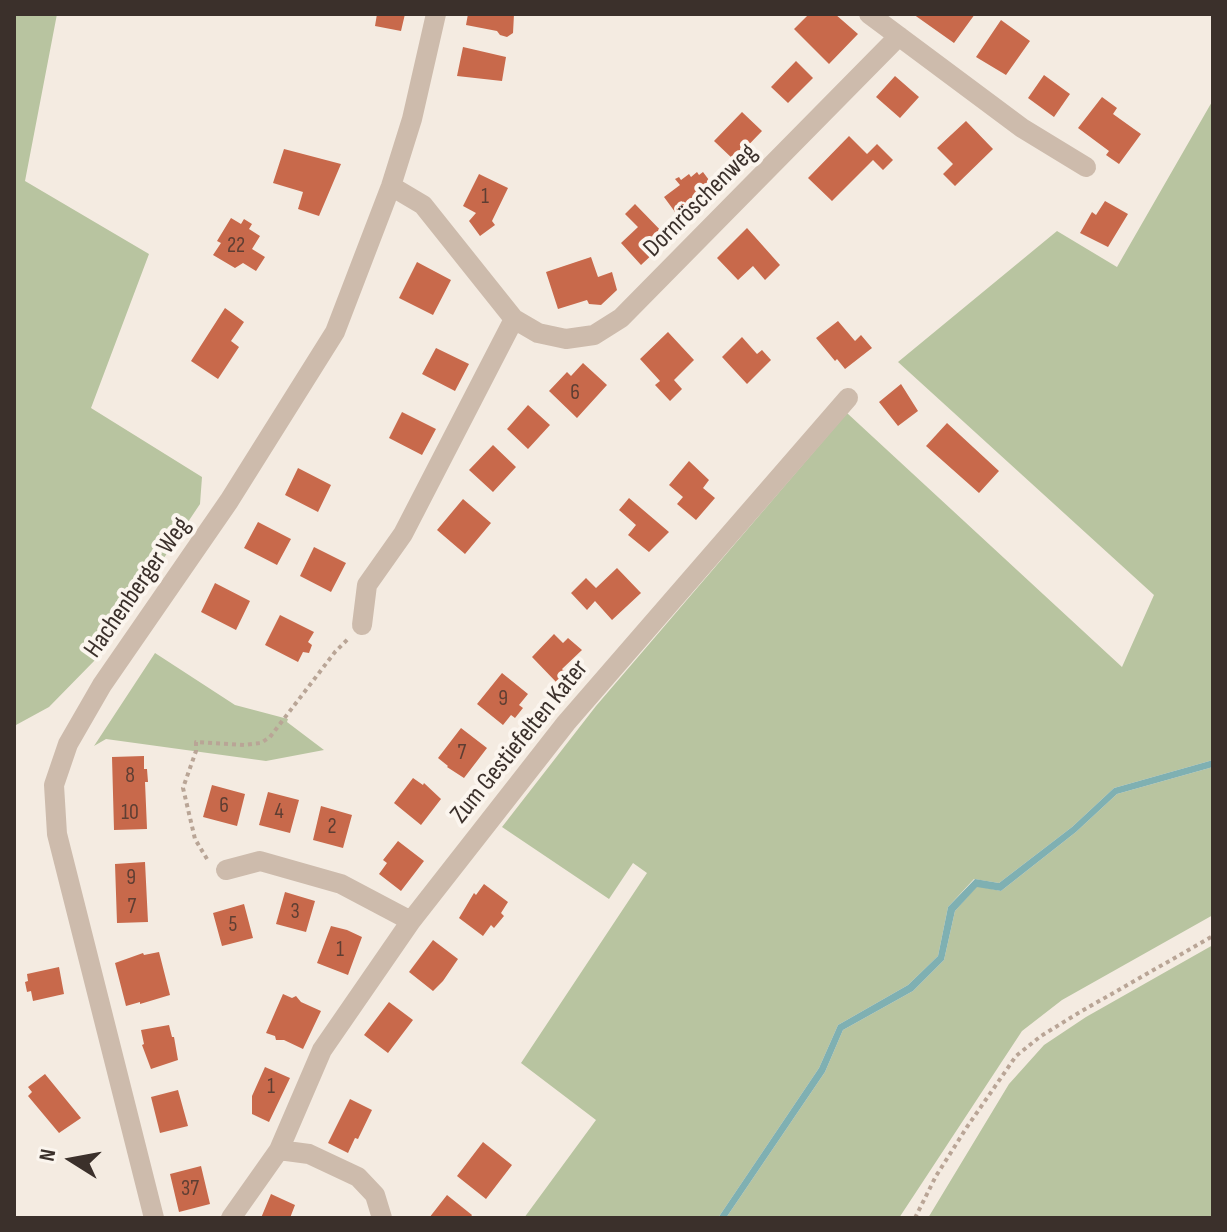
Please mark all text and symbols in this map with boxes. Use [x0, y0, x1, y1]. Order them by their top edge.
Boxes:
street label: Dornröschenweg [638, 138, 764, 264]
house number: 1 [481, 184, 489, 210]
house number: 22 [227, 233, 245, 259]
house number: 6 [570, 380, 580, 406]
street label: Hachenberger Weg [78, 512, 198, 664]
street label: Zum Gestiefelten Kater [445, 654, 595, 830]
house number: 9 [498, 686, 508, 712]
house number: 7 [458, 740, 466, 766]
house number: 8 [125, 763, 135, 789]
house number: 6 [219, 793, 229, 819]
house number: 4 [274, 799, 284, 825]
house number: 10 [121, 800, 139, 826]
house number: 2 [327, 814, 337, 840]
house number: 9 [126, 865, 136, 891]
house number: 7 [128, 894, 136, 920]
house number: 3 [290, 899, 300, 925]
house number: 5 [229, 912, 237, 938]
house number: 1 [336, 937, 344, 963]
house number: 1 [267, 1074, 275, 1100]
north arrow [32, 1120, 112, 1200]
text: N [34, 1147, 62, 1164]
house number: 37 [181, 1176, 199, 1202]

